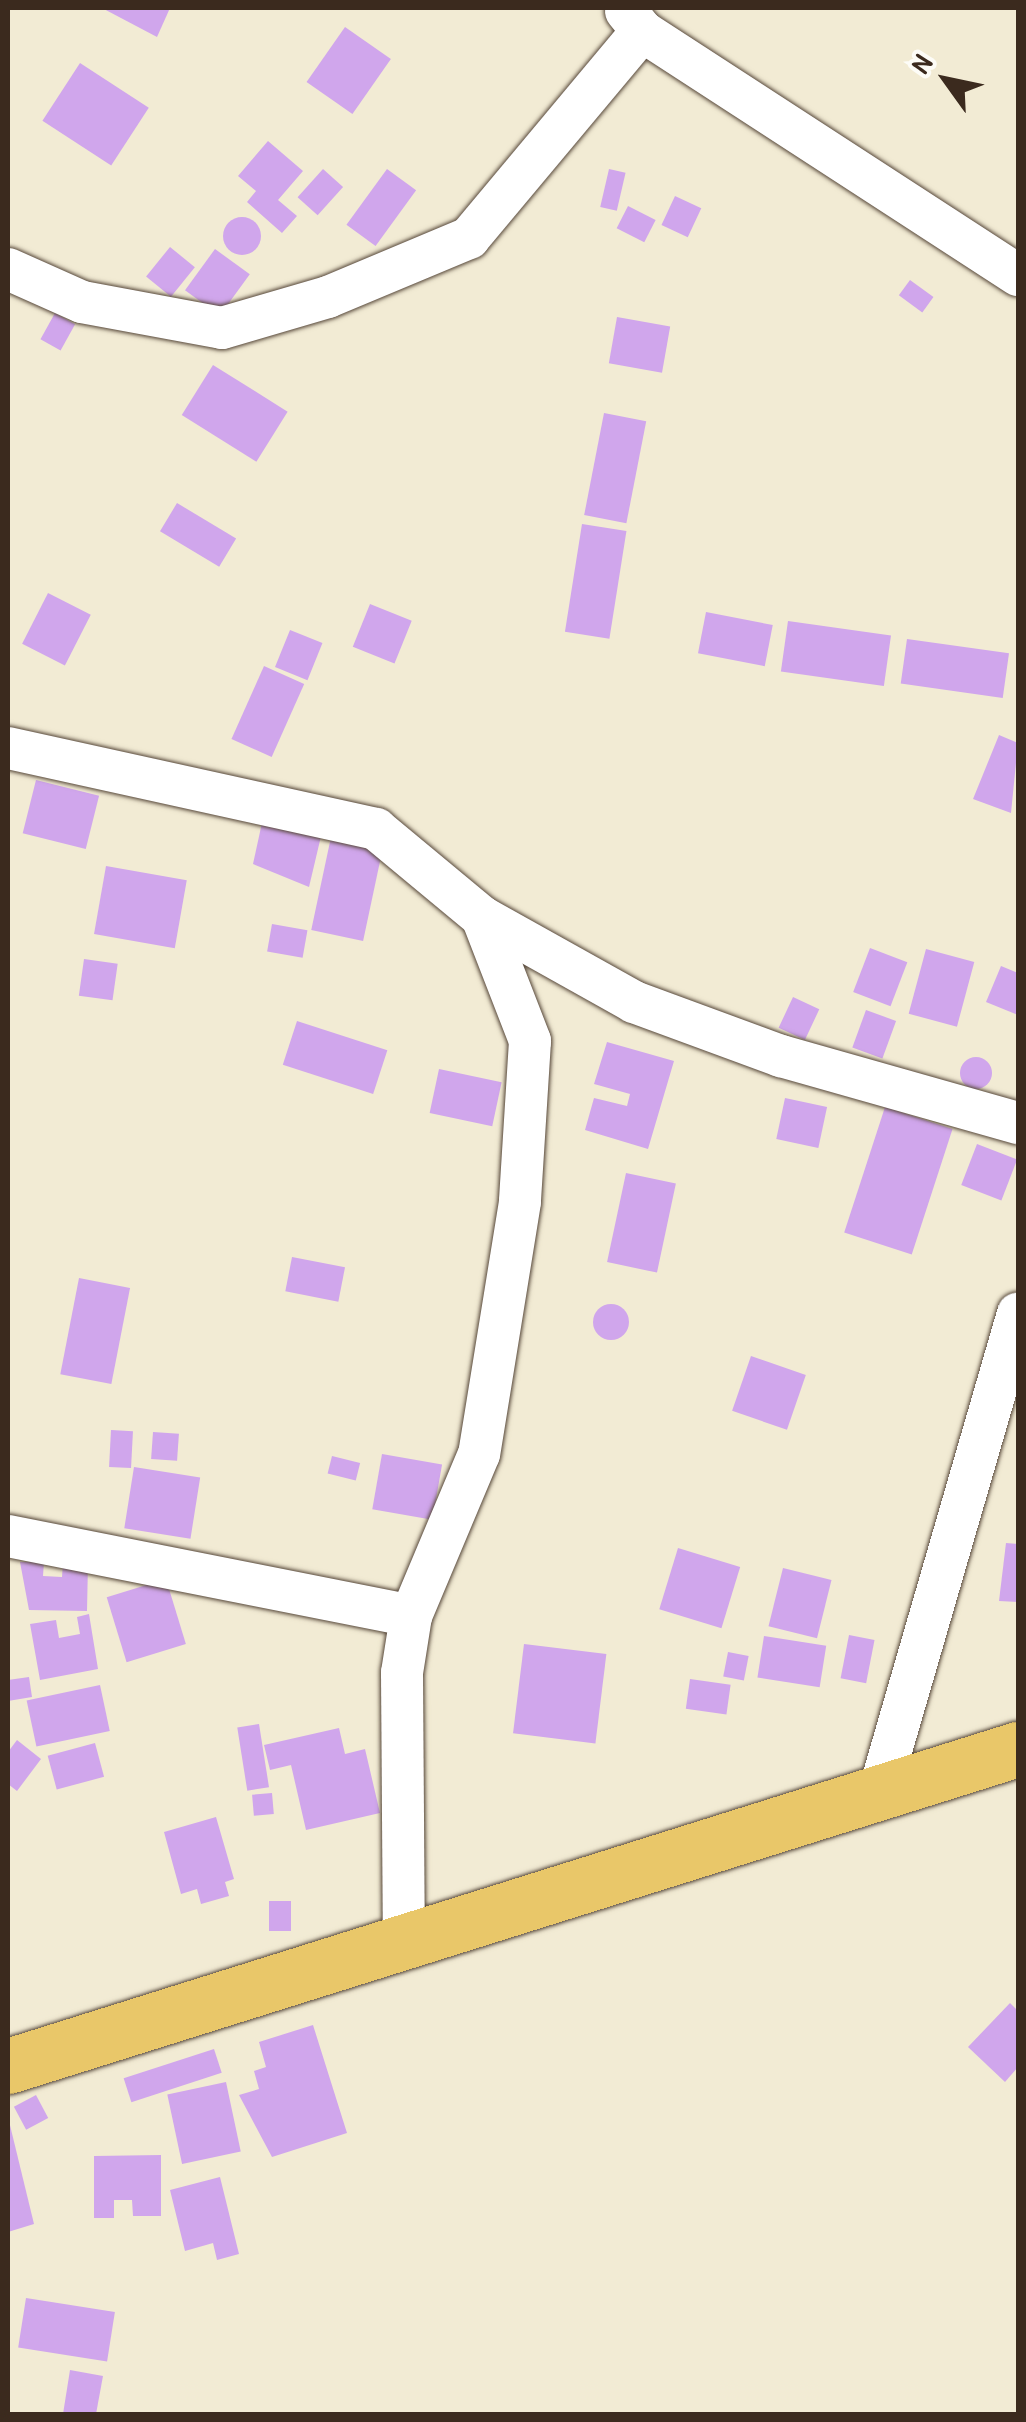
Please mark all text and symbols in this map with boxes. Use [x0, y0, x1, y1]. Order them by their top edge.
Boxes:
north arrow [896, 30, 996, 130]
text: N [901, 47, 941, 80]

